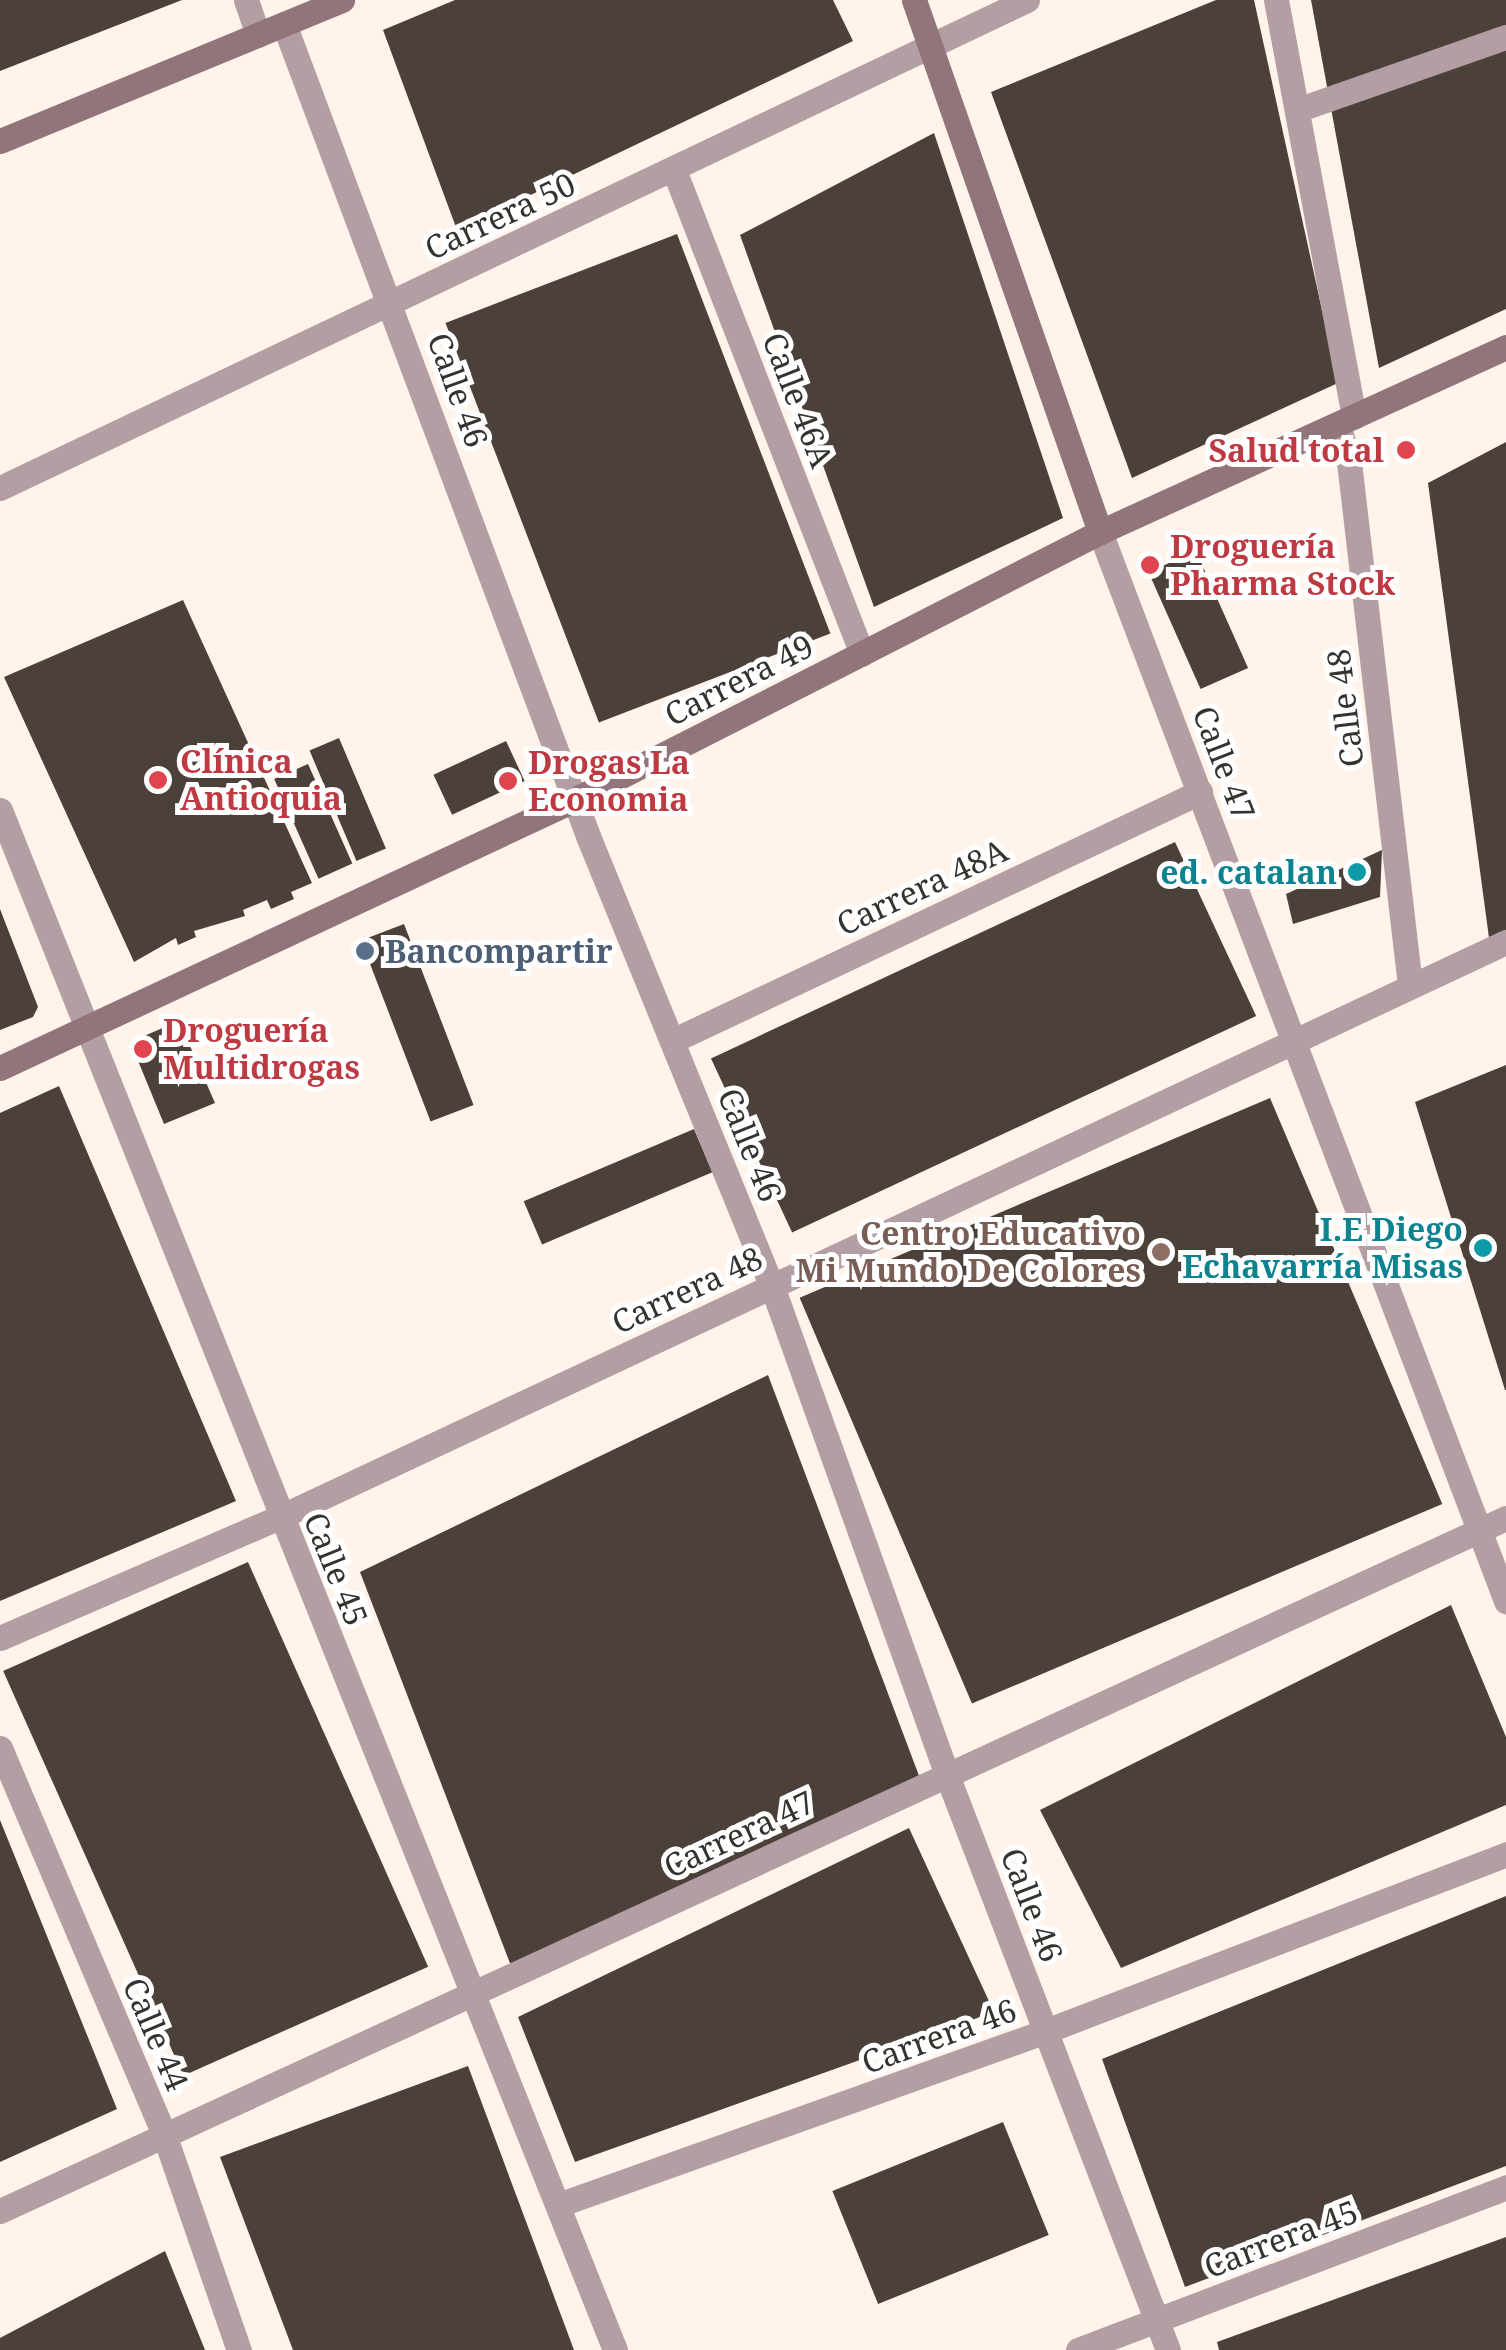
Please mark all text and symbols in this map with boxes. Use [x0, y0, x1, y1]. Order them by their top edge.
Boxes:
street label: Carrera 50 [419, 164, 581, 268]
street label: Calle 46A [755, 327, 841, 473]
street label: Calle 46 [420, 328, 496, 452]
place label: Salud total [1209, 431, 1384, 469]
marker: Salud total [1393, 437, 1419, 463]
place label: Droguería Pharma Stock [1170, 528, 1395, 603]
marker: Droguería Pharma Stock [1139, 554, 1161, 576]
street label: Carrera 49 [658, 626, 820, 734]
street label: Calle 48 [1319, 647, 1371, 769]
street label: Calle 47 [1185, 701, 1263, 825]
place label: Clínica Antioquia [180, 743, 342, 818]
place label: Drogas La Economia [528, 744, 690, 819]
marker: Clínica Antioquia [145, 767, 171, 793]
marker: Drogas La Economia [497, 770, 519, 792]
street label: Carrera 48A [830, 831, 1014, 943]
place label: ed. catalan [1160, 853, 1337, 891]
marker: ed. catalan [1346, 861, 1368, 883]
place label: Bancompartir [385, 932, 613, 970]
marker: Bancompartir [354, 940, 376, 962]
place label: Droguería Multidrogas [163, 1012, 360, 1087]
marker: Droguería Multidrogas [132, 1038, 154, 1060]
street label: Calle 46 [710, 1083, 790, 1207]
place label: I.E Diego Echavarría Misas [1182, 1211, 1463, 1286]
place label: Centro Educativo Mi Mundo De Colores [795, 1215, 1141, 1290]
marker: I.E Diego Echavarría Misas [1472, 1237, 1494, 1259]
street label: Carrera 48 [606, 1238, 768, 1342]
marker: Centro Educativo Mi Mundo De Colores [1150, 1241, 1172, 1263]
street label: Calle 45 [296, 1507, 376, 1631]
street label: Carrera 47 [658, 1782, 820, 1886]
street label: Calle 46 [993, 1843, 1071, 1967]
street label: Calle 44 [115, 1972, 197, 2096]
street label: Carrera 46 [857, 1990, 1021, 2082]
street label: Carrera 45 [1199, 2192, 1363, 2286]

